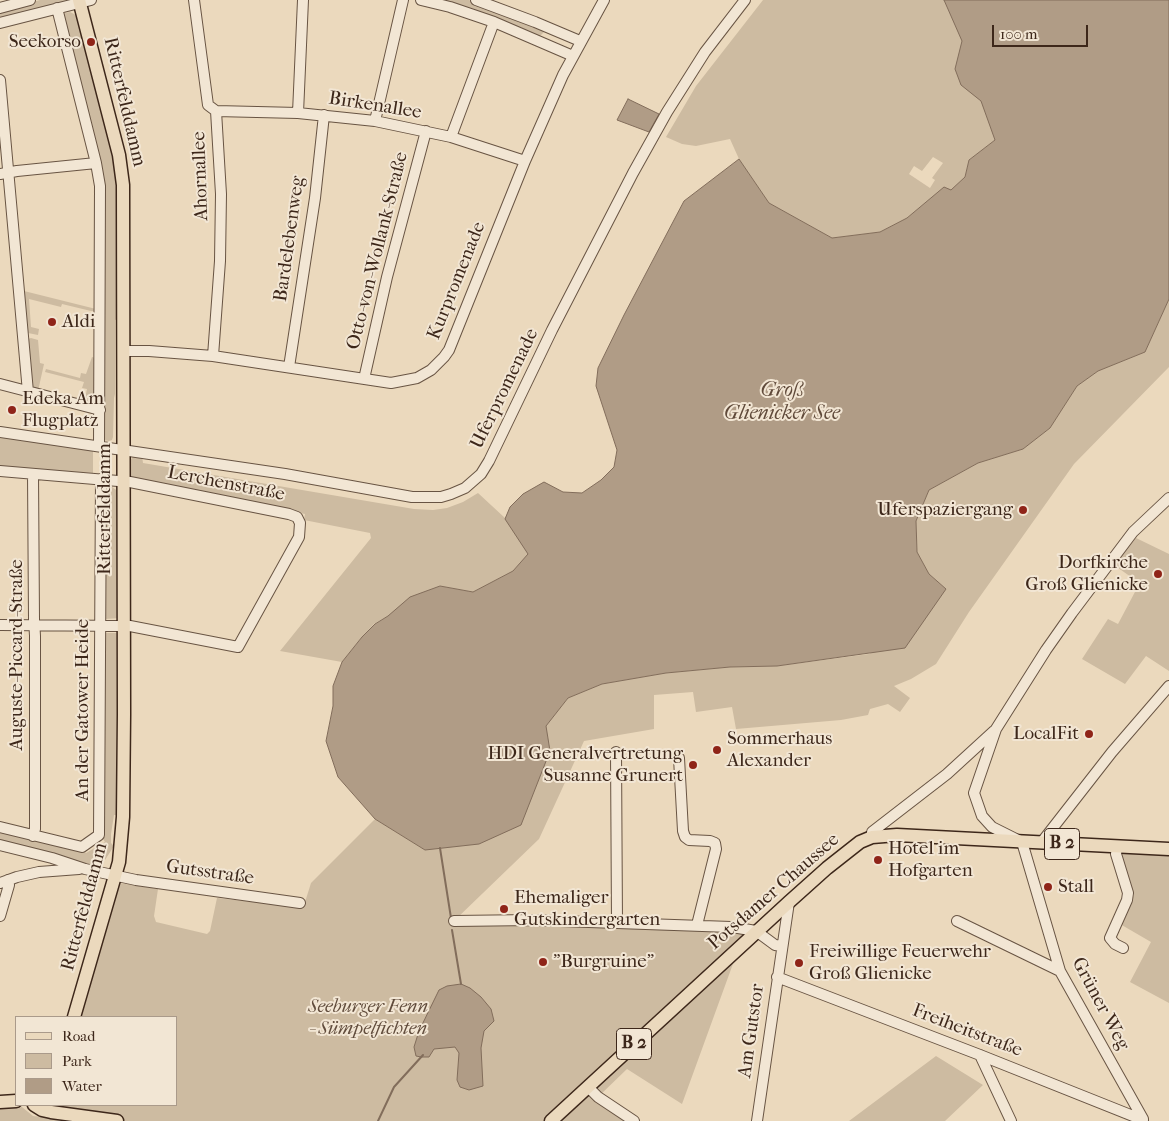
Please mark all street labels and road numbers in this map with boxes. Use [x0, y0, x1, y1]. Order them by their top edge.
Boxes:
street label: Ritterfelddamm [98, 35, 150, 169]
street label: Birkenallee [327, 87, 423, 125]
street label: Ahornallee [188, 131, 214, 221]
street label: Otto-von-Wollank-Straße [342, 150, 414, 352]
street label: Bardelebenweg [270, 175, 310, 303]
street label: Kurpromenade [423, 219, 491, 343]
street label: Uferpromenade [466, 325, 544, 453]
street label: Ritterfelddamm [94, 443, 116, 575]
street label: Lerchenstraße [166, 461, 286, 507]
street label: Auguste-Piccard-Straße [6, 559, 28, 751]
street label: An der Gatower Heide [72, 619, 94, 801]
street label: Potsdamer Chaussee [704, 829, 844, 955]
road number: B 2 [1044, 829, 1080, 860]
street label: Ritterfelddamm [57, 840, 113, 974]
street label: Gutsstraße [165, 856, 255, 890]
street label: Grüner Weg [1066, 954, 1134, 1054]
street label: Am Gutstor [734, 983, 770, 1079]
street label: Freiheitstraße [909, 1000, 1025, 1062]
road number: B 2 [616, 1028, 652, 1060]

